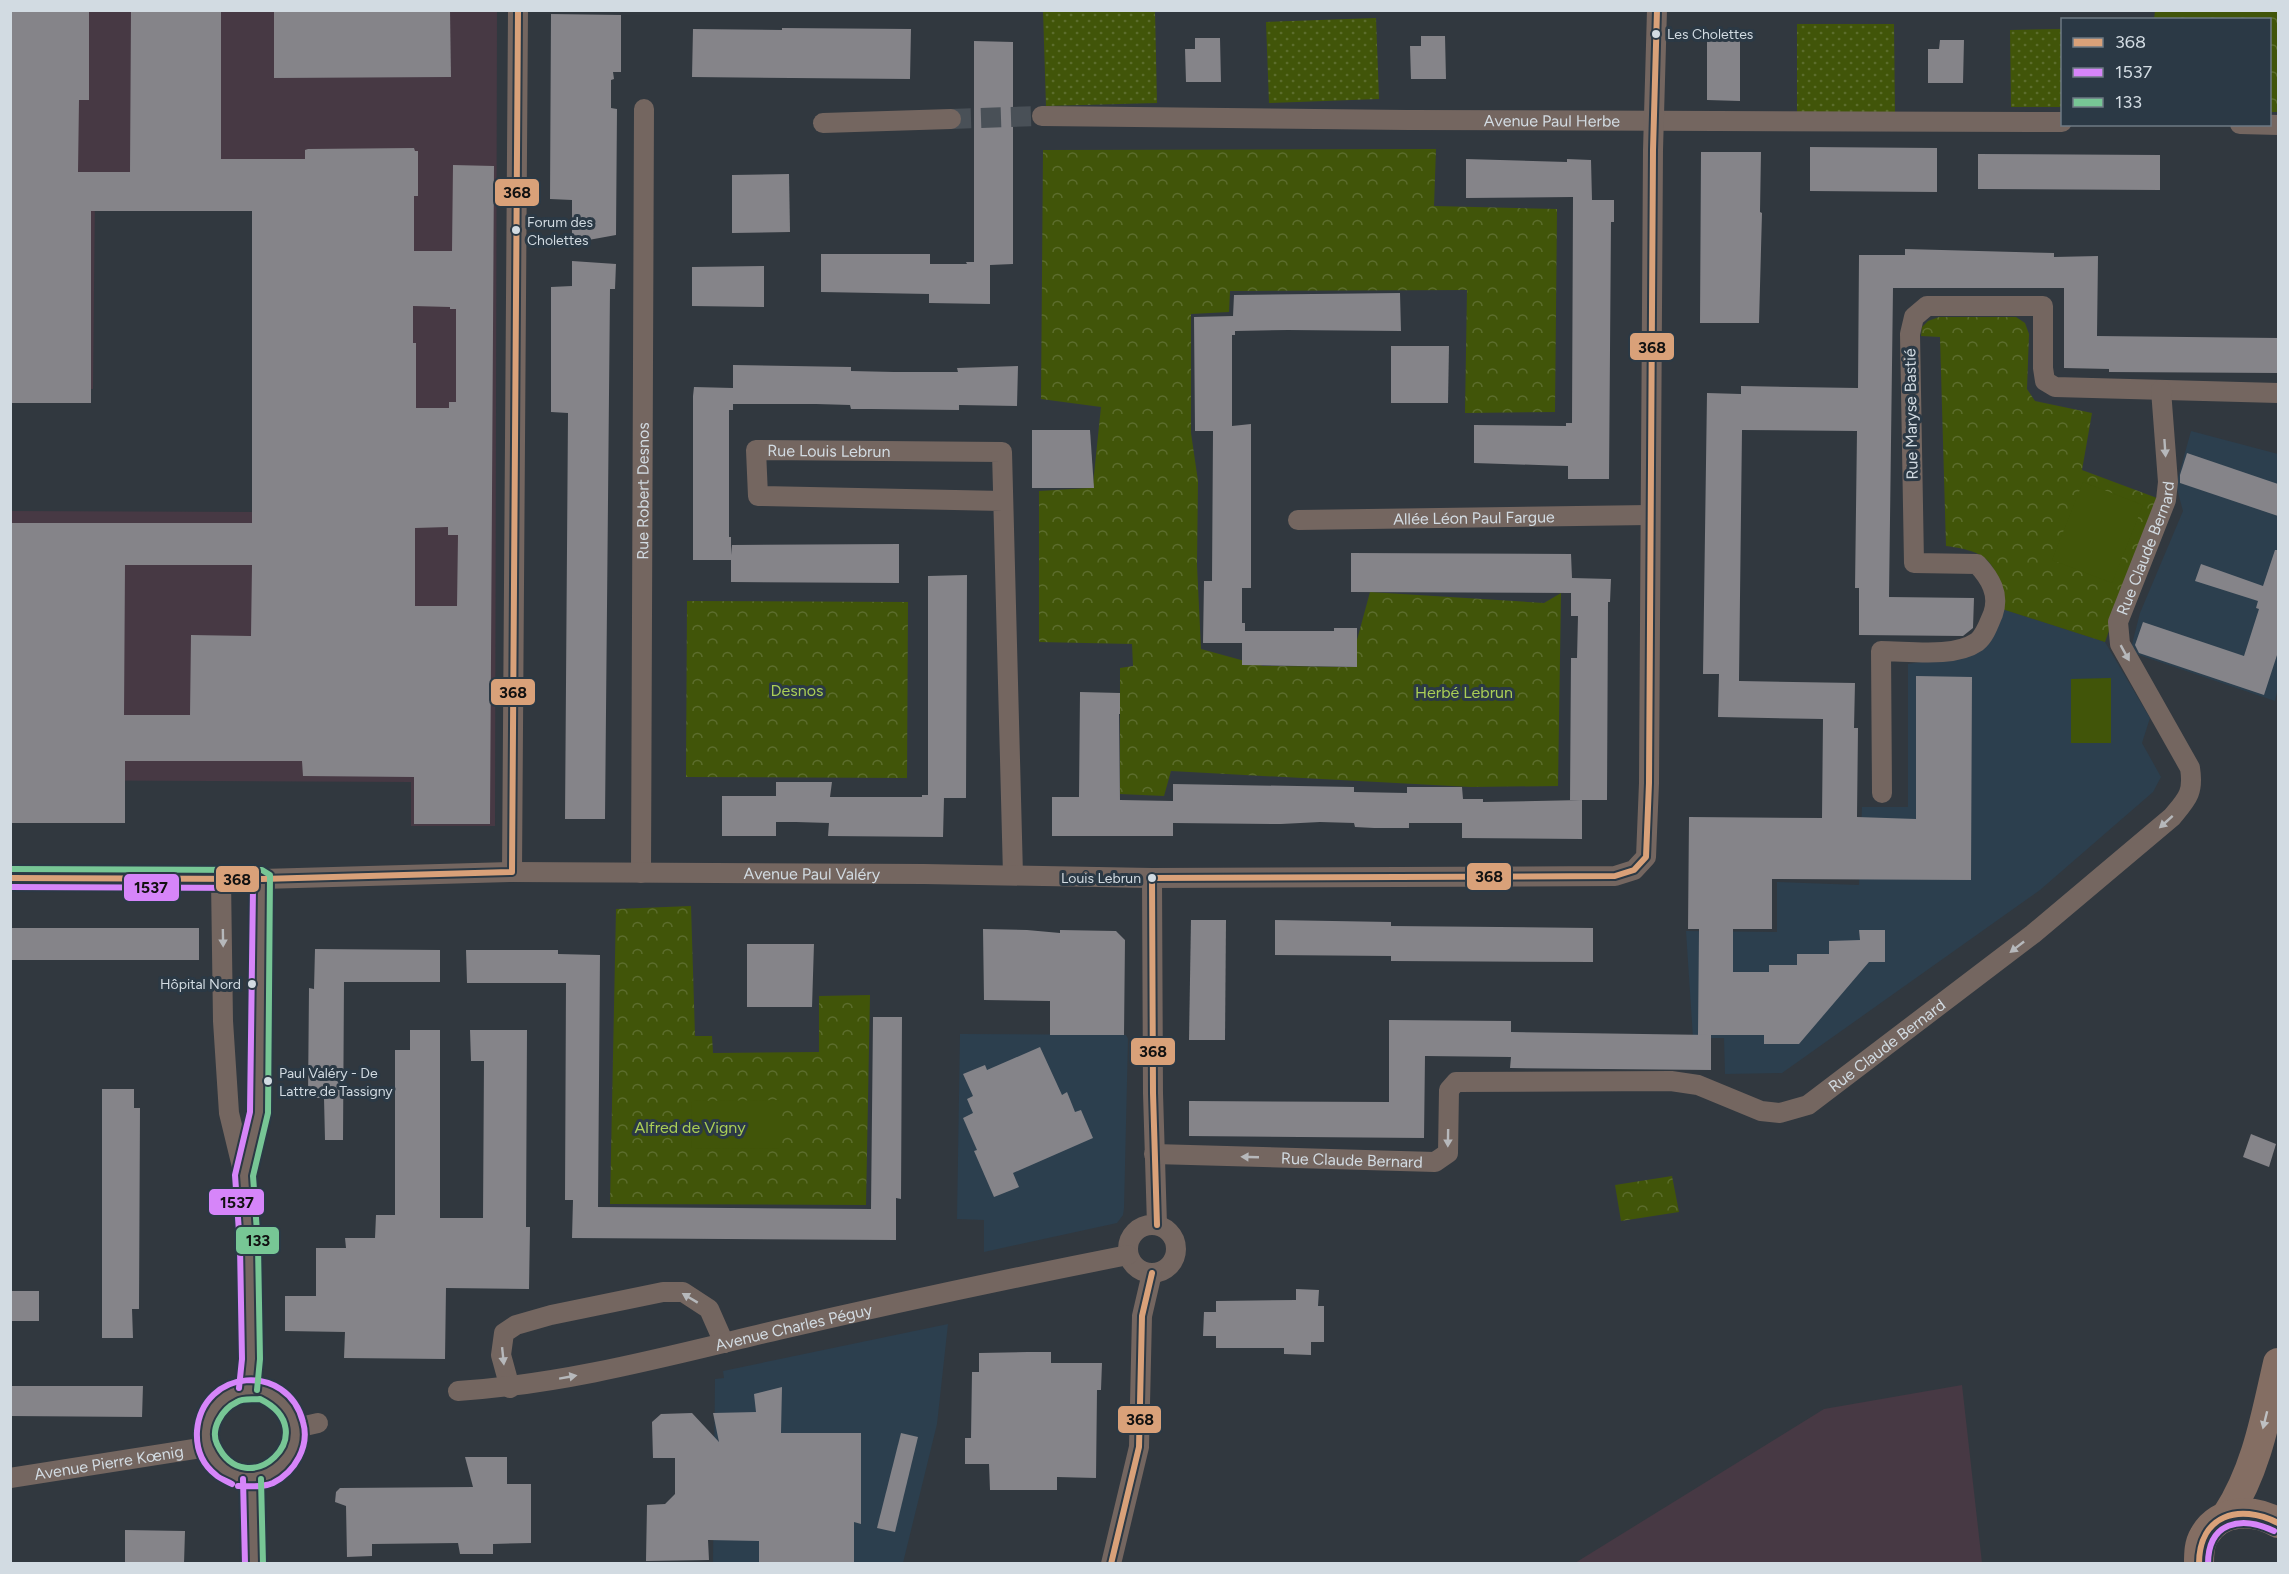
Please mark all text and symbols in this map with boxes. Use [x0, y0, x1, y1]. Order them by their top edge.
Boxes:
legend [2061, 18, 2271, 126]
place label: Les Cholettes [1667, 26, 1753, 43]
marker: Les Cholettes [1650, 28, 1662, 40]
text: 368 [2115, 31, 2146, 53]
text: 1537 [2115, 61, 2153, 83]
text: 133 [2115, 91, 2142, 113]
street label: Avenue Paul Herbe [1484, 111, 1620, 130]
line badge: 368 [494, 178, 540, 207]
text: 368 [503, 183, 531, 202]
place label: Forum des Cholettes [527, 214, 593, 249]
marker: Forum des Cholettes [510, 224, 522, 236]
line badge: 368 [1629, 332, 1675, 361]
text: 368 [1638, 338, 1666, 357]
street label: Rue Maryse Bastié [1900, 348, 1922, 480]
street label: Rue Robert Desnos [633, 422, 652, 560]
one-way arrow [2161, 438, 2170, 457]
street label: Rue Louis Lebrun [767, 441, 891, 461]
street label: Rue Claude Bernard [2112, 480, 2178, 618]
street label: Allée Léon Paul Fargue [1393, 507, 1555, 528]
one-way arrow [2120, 645, 2130, 662]
line badge: 368 [490, 678, 536, 706]
park label: Desnos [771, 681, 823, 700]
text: 368 [499, 683, 527, 702]
park label: Herbé Lebrun [1415, 683, 1513, 702]
one-way arrow [2159, 815, 2174, 828]
line badge: 368 [1466, 862, 1512, 891]
street label: Avenue Paul Valéry [744, 864, 881, 883]
line badge: 368 [215, 865, 260, 893]
text: 368 [1475, 867, 1503, 886]
text: 368 [223, 870, 251, 889]
place label: Louis Lebrun [1061, 870, 1141, 887]
marker: Louis Lebrun [1146, 872, 1158, 884]
line badge: 1537 [123, 873, 180, 902]
text: 1537 [134, 878, 168, 897]
one-way arrow [218, 928, 228, 947]
one-way arrow [2009, 940, 2024, 952]
place label: Hôpital Nord [160, 976, 241, 993]
marker: Hôpital Nord [246, 978, 258, 990]
street label: Rue Claude Bernard [1824, 995, 1949, 1096]
line badge: 368 [1130, 1037, 1176, 1066]
text: 368 [1139, 1042, 1167, 1061]
place label: Paul Valéry - De Lattre de Tassigny [279, 1065, 393, 1100]
marker: Paul Valéry - De Lattre de Tassigny [262, 1075, 274, 1087]
park label: Alfred de Vigny [634, 1118, 746, 1137]
one-way arrow [1443, 1128, 1453, 1147]
street label: Rue Claude Bernard [1281, 1148, 1423, 1171]
one-way arrow [1240, 1152, 1259, 1162]
line badge: 1537 [208, 1188, 265, 1216]
text: 1537 [220, 1193, 254, 1212]
line badge: 133 [235, 1226, 280, 1255]
text: 133 [246, 1231, 270, 1250]
one-way arrow [682, 1292, 698, 1303]
street label: Avenue Charles Péguy [713, 1299, 875, 1354]
one-way arrow [498, 1347, 508, 1366]
one-way arrow [558, 1373, 577, 1382]
line badge: 368 [1117, 1405, 1162, 1434]
text: 368 [1126, 1410, 1154, 1429]
one-way arrow [2259, 1411, 2269, 1429]
street label: Avenue Pierre Kœnig [33, 1441, 185, 1484]

